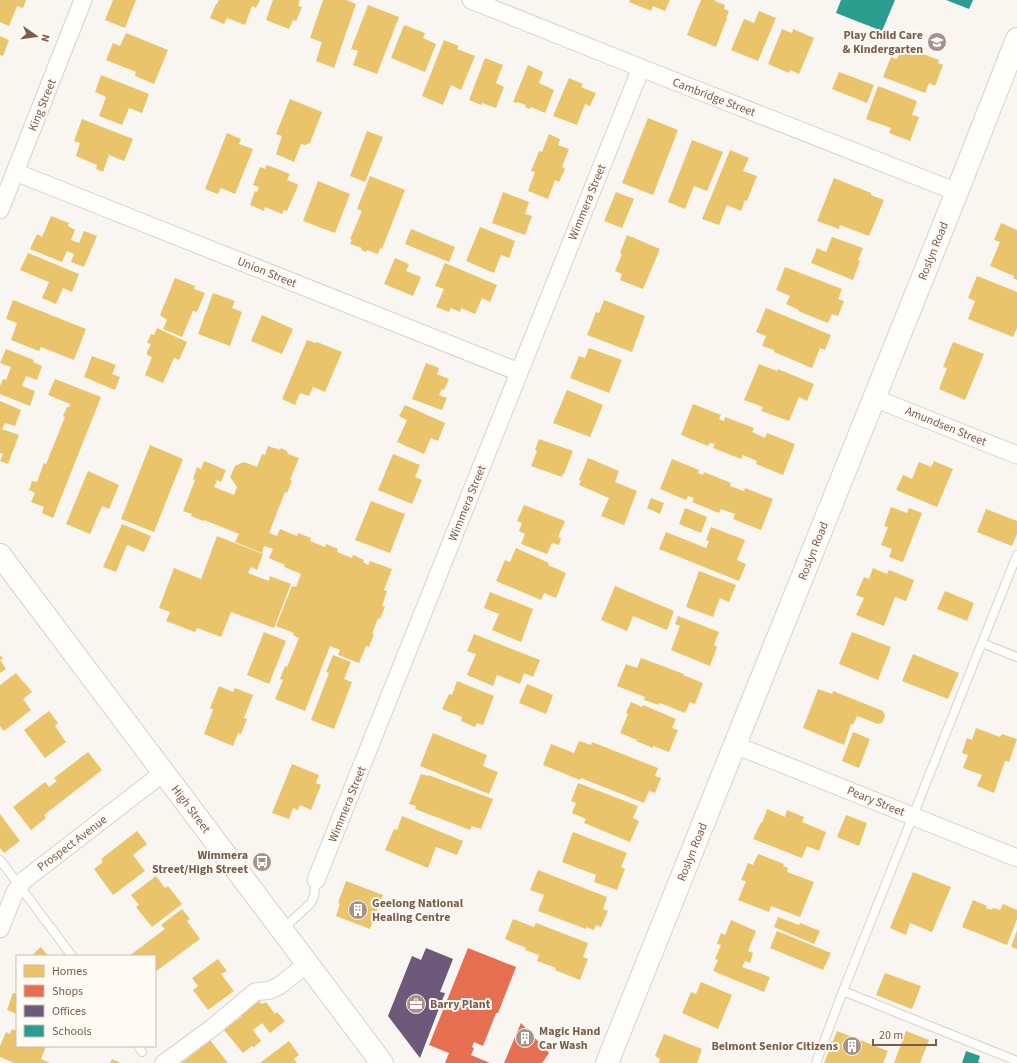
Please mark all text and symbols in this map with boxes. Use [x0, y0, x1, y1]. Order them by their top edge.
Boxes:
north arrow [16, 16, 56, 56]
place label: Play Child Care & Kindergarten [843, 27, 923, 58]
school or university icon: Play Child Care & Kindergarten [926, 31, 948, 53]
text: N [37, 33, 53, 43]
street label: Cambridge Street [670, 74, 758, 121]
street label: King Street [24, 77, 61, 134]
street label: Wimmera Street [564, 162, 610, 243]
street label: Roslyn Road [914, 219, 953, 283]
street label: Union Street [235, 253, 299, 292]
street label: Amundsen Street [903, 402, 989, 450]
street label: Wimmera Street [444, 463, 490, 544]
street label: Roslyn Road [794, 519, 833, 583]
street label: Wimmera Street [324, 764, 370, 845]
street label: High Street [167, 782, 214, 837]
street label: Peary Street [844, 782, 907, 821]
street label: Prospect Avenue [34, 811, 111, 875]
street label: Roslyn Road [673, 820, 712, 884]
place label: Wimmera Street/High Street [152, 847, 248, 878]
bus stop icon: Wimmera Street/High Street [251, 851, 273, 873]
place label: Geelong National Healing Centre [372, 895, 464, 926]
building icon: Geelong National Healing Centre [347, 899, 369, 921]
legend [16, 955, 156, 1047]
text: Homes [52, 963, 87, 980]
text: Shops [52, 983, 83, 1000]
office icon: Barry Plant [405, 993, 427, 1015]
place label: Barry Plant [430, 996, 491, 1013]
text: Offices [52, 1003, 86, 1020]
scale bar [873, 1021, 936, 1047]
text: Schools [52, 1023, 92, 1040]
place label: Magic Hand Car Wash [539, 1023, 600, 1054]
building icon: Magic Hand Car Wash [514, 1027, 536, 1049]
text: 20 m [879, 1027, 903, 1044]
building icon: Belmont Senior Citizens [841, 1035, 863, 1057]
place label: Belmont Senior Citizens [711, 1038, 838, 1055]

